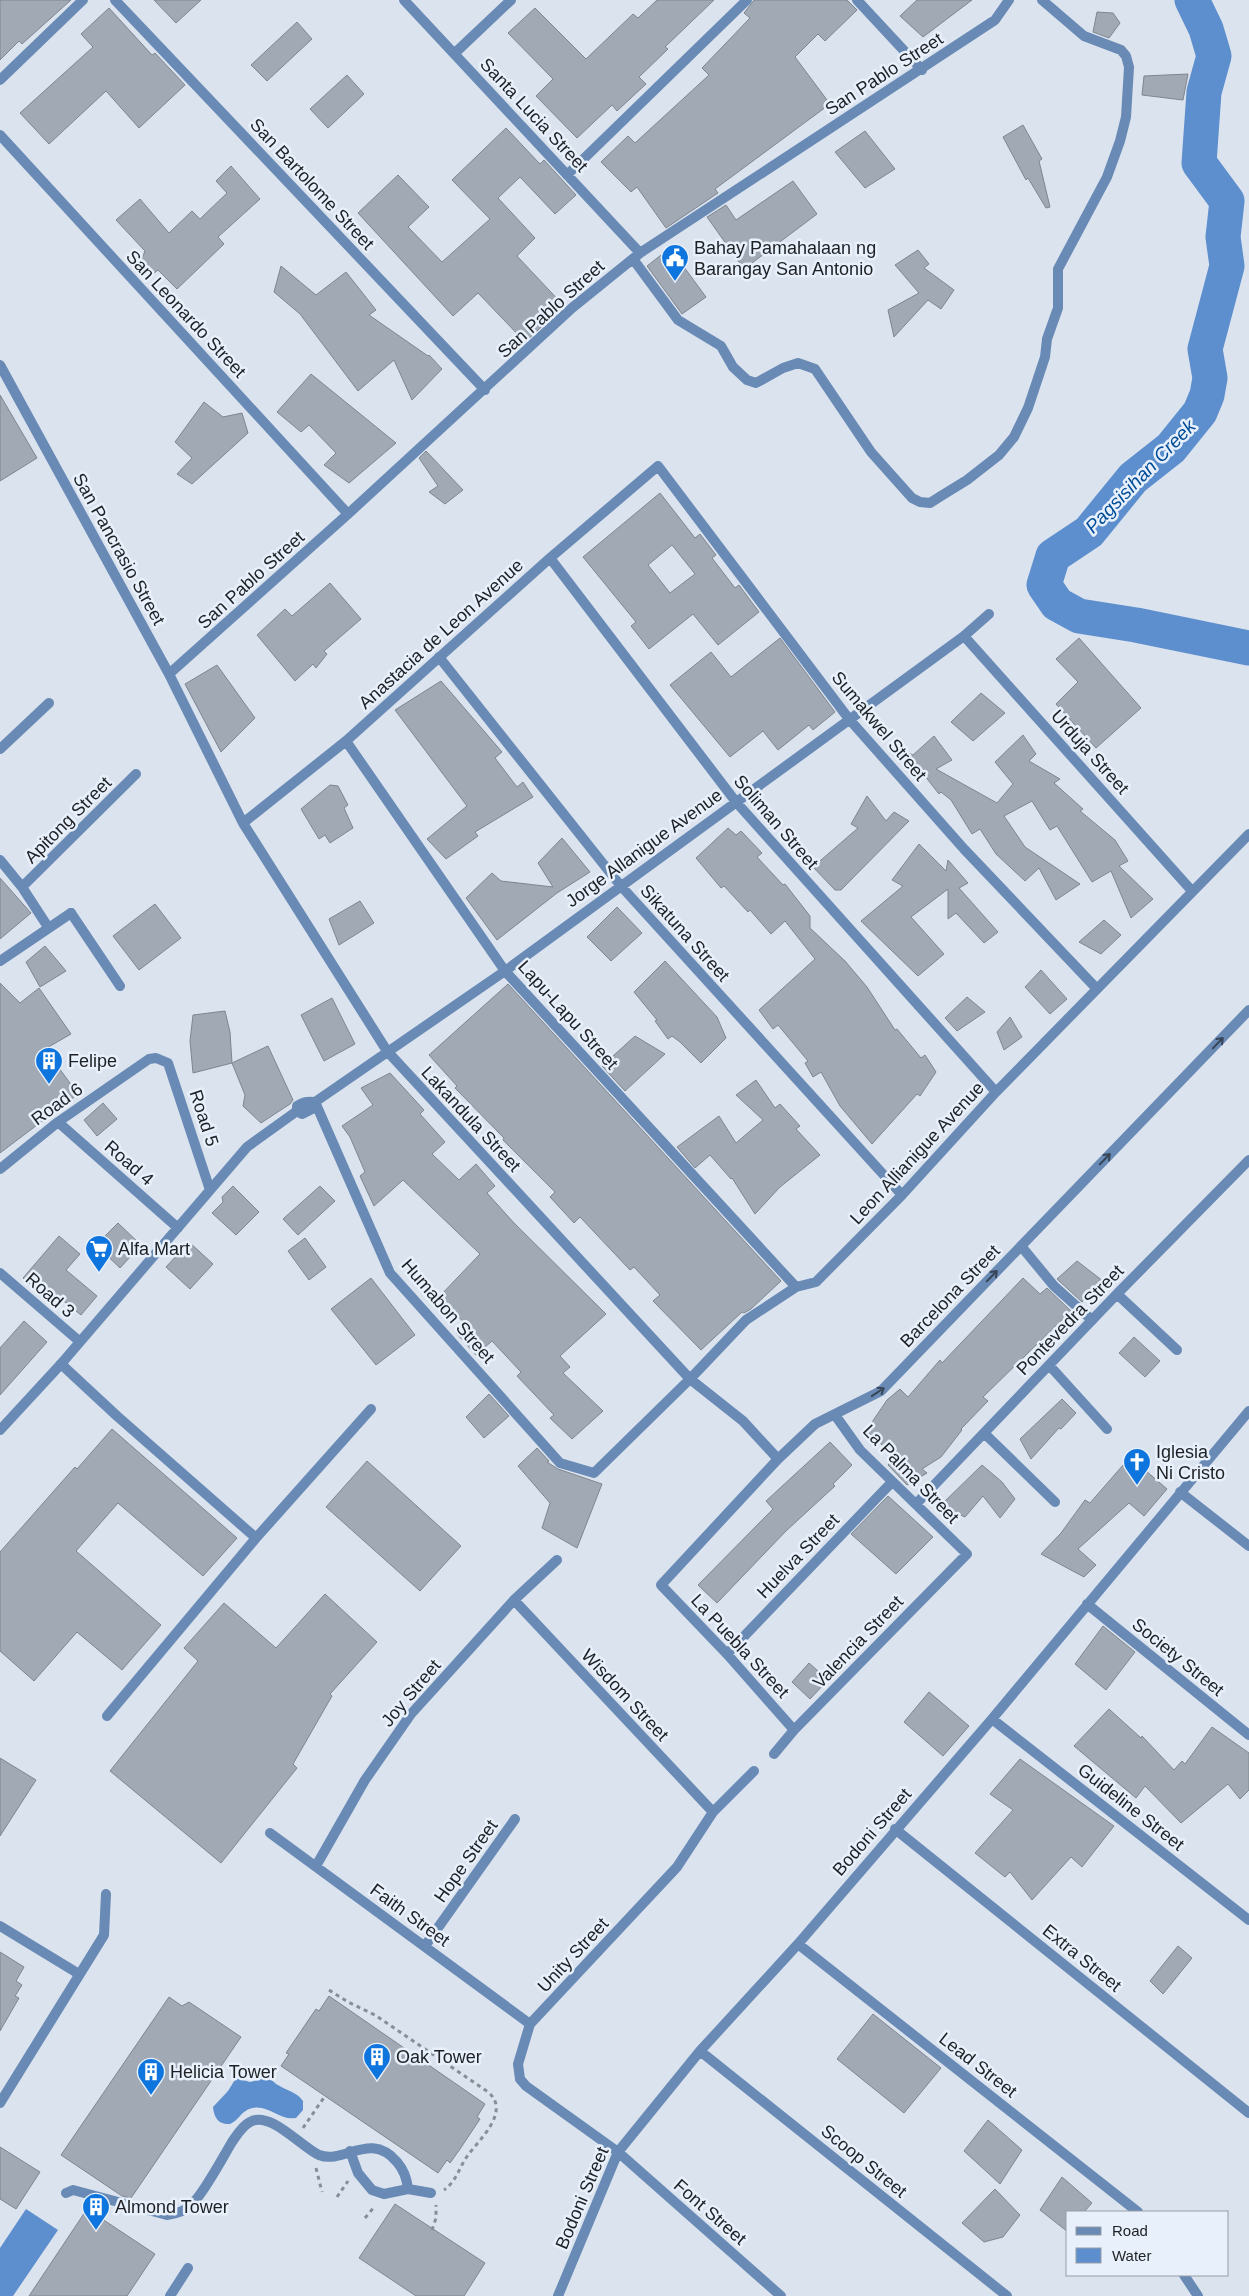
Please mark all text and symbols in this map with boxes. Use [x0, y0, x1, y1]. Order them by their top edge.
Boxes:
street label: San Pablo Street [821, 29, 947, 119]
street label: Santa Lucia Street [476, 54, 592, 176]
street label: San Bartolome Street [246, 114, 378, 254]
place label: Bahay Pamahalaan ng Barangay San Antonio [694, 238, 876, 279]
public building icon: Bahay Pamahalaan ng Barangay San Antonio [660, 243, 690, 282]
street label: San Leonardo Street [122, 246, 250, 382]
street label: San Pablo Street [494, 256, 608, 362]
water label: Pagsisihan Creek [1081, 414, 1201, 537]
street label: San Pancrasio Street [69, 470, 169, 628]
street label: San Pablo Street [194, 527, 308, 633]
street label: Anastacia de Leon Avenue [355, 555, 527, 713]
street label: Sumakwel Street [828, 667, 930, 785]
street label: Urduja Street [1047, 706, 1133, 798]
street label: Soliman Street [730, 771, 822, 873]
street label: Apitong Street [21, 773, 115, 867]
street label: Jorge Allanigue Avenue [562, 785, 726, 911]
street label: Sikatuna Street [636, 881, 734, 985]
street label: Lapu-Lapu Street [514, 957, 622, 1073]
one-way arrow [1212, 1036, 1224, 1049]
building icon: Felipe [34, 1046, 64, 1085]
place label: Felipe [68, 1051, 117, 1071]
street label: Lakandula Street [417, 1062, 525, 1176]
street label: Leon Allianigue Avenue [846, 1078, 988, 1228]
street label: Road 6 [28, 1079, 86, 1129]
street label: Road 5 [186, 1087, 222, 1149]
street label: Road 4 [101, 1136, 157, 1190]
one-way arrow [1099, 1153, 1111, 1166]
supermarket icon: Alfa Mart [84, 1234, 114, 1273]
place label: Alfa Mart [118, 1239, 190, 1259]
street label: Barcelona Street [896, 1241, 1004, 1351]
street label: Humabon Street [397, 1255, 499, 1367]
street label: Pontevedra Street [1012, 1261, 1128, 1379]
street label: Road 3 [22, 1268, 78, 1322]
one-way arrow [986, 1270, 998, 1283]
one-way arrow [870, 1386, 884, 1396]
street label: La Palma Street [859, 1421, 963, 1527]
place label: Iglesia Ni Cristo [1156, 1442, 1225, 1483]
church icon: Iglesia Ni Cristo [1122, 1447, 1152, 1486]
street label: Huelva Street [753, 1510, 843, 1602]
street label: La Puebla Street [687, 1590, 793, 1702]
street label: Valencia Street [809, 1592, 907, 1692]
street label: Society Street [1128, 1614, 1228, 1700]
street label: Wisdom Street [577, 1645, 673, 1745]
street label: Joy Street [377, 1656, 445, 1730]
street label: Guideline Street [1074, 1759, 1188, 1855]
street label: Bodoni Street [829, 1784, 915, 1880]
street label: Hope Street [430, 1816, 502, 1906]
street label: Faith Street [366, 1880, 454, 1950]
street label: Unity Street [534, 1914, 612, 1996]
street label: Extra Street [1039, 1920, 1125, 1996]
street label: Lead Street [935, 2028, 1021, 2102]
building icon: Oak Tower [362, 2042, 392, 2081]
place label: Oak Tower [396, 2047, 482, 2067]
building icon: Helicia Tower [136, 2057, 166, 2096]
place label: Helicia Tower [170, 2062, 277, 2082]
street label: Scoop Street [817, 2120, 911, 2202]
street label: Bodoni Street [551, 2144, 613, 2252]
street label: Font Street [670, 2175, 750, 2249]
building icon: Almond Tower [81, 2192, 111, 2231]
place label: Almond Tower [115, 2197, 229, 2217]
legend [1066, 2211, 1229, 2276]
text: Road [1112, 2222, 1148, 2239]
text: Water [1112, 2247, 1151, 2264]

